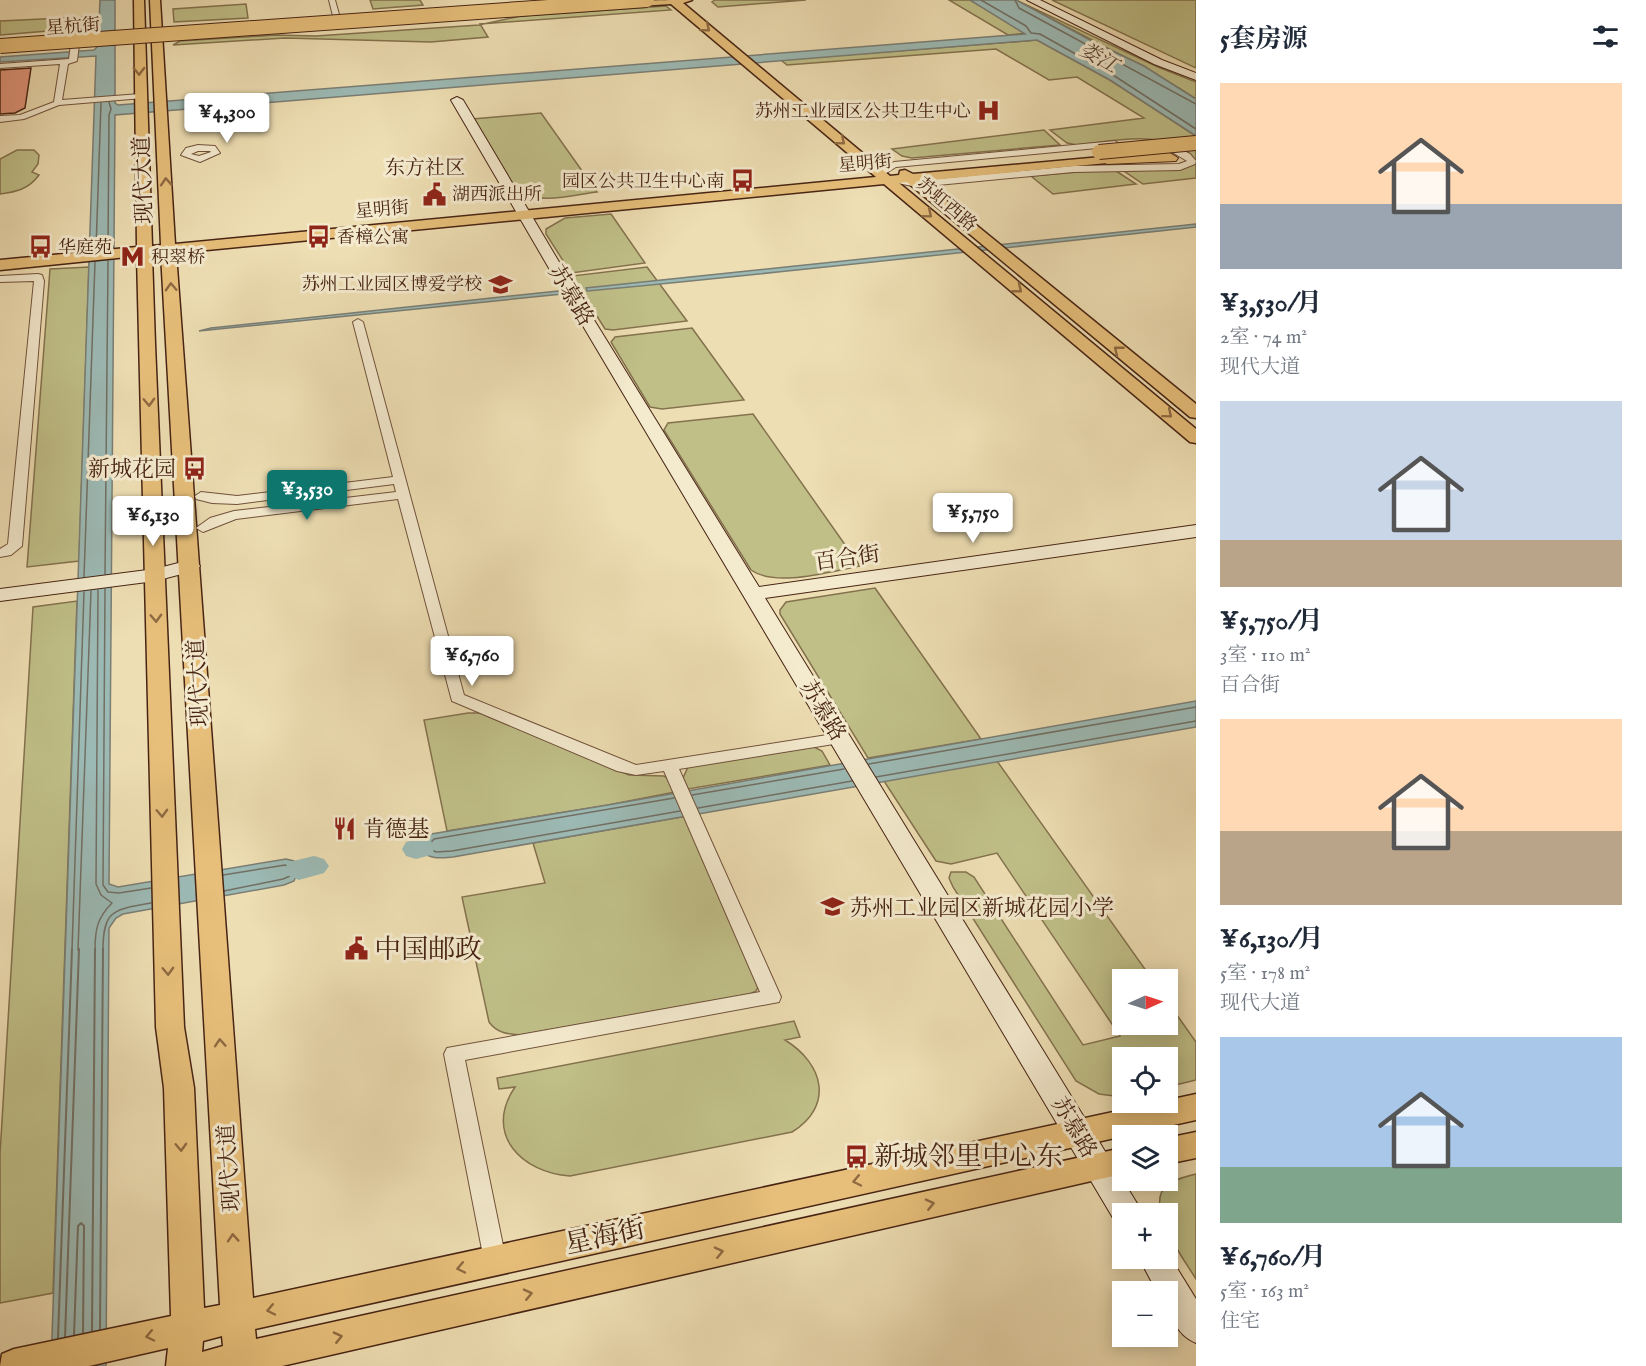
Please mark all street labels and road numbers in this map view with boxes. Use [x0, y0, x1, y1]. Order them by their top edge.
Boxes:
street label: 星杭街 [45, 14, 101, 41]
street label: 现代大道 [128, 135, 160, 224]
street label: 星明街 [837, 151, 893, 178]
street label: 苏虹西路 [911, 173, 981, 237]
street label: 星明街 [354, 197, 410, 224]
street label: 苏慕路 [541, 261, 599, 332]
street label: 百合街 [813, 541, 882, 577]
street label: 现代大道 [183, 638, 215, 728]
street label: 苏慕路 [793, 676, 851, 747]
street label: 苏慕路 [1044, 1093, 1102, 1164]
street label: 现代大道 [213, 1123, 247, 1213]
street label: 星海街 [562, 1213, 649, 1263]

